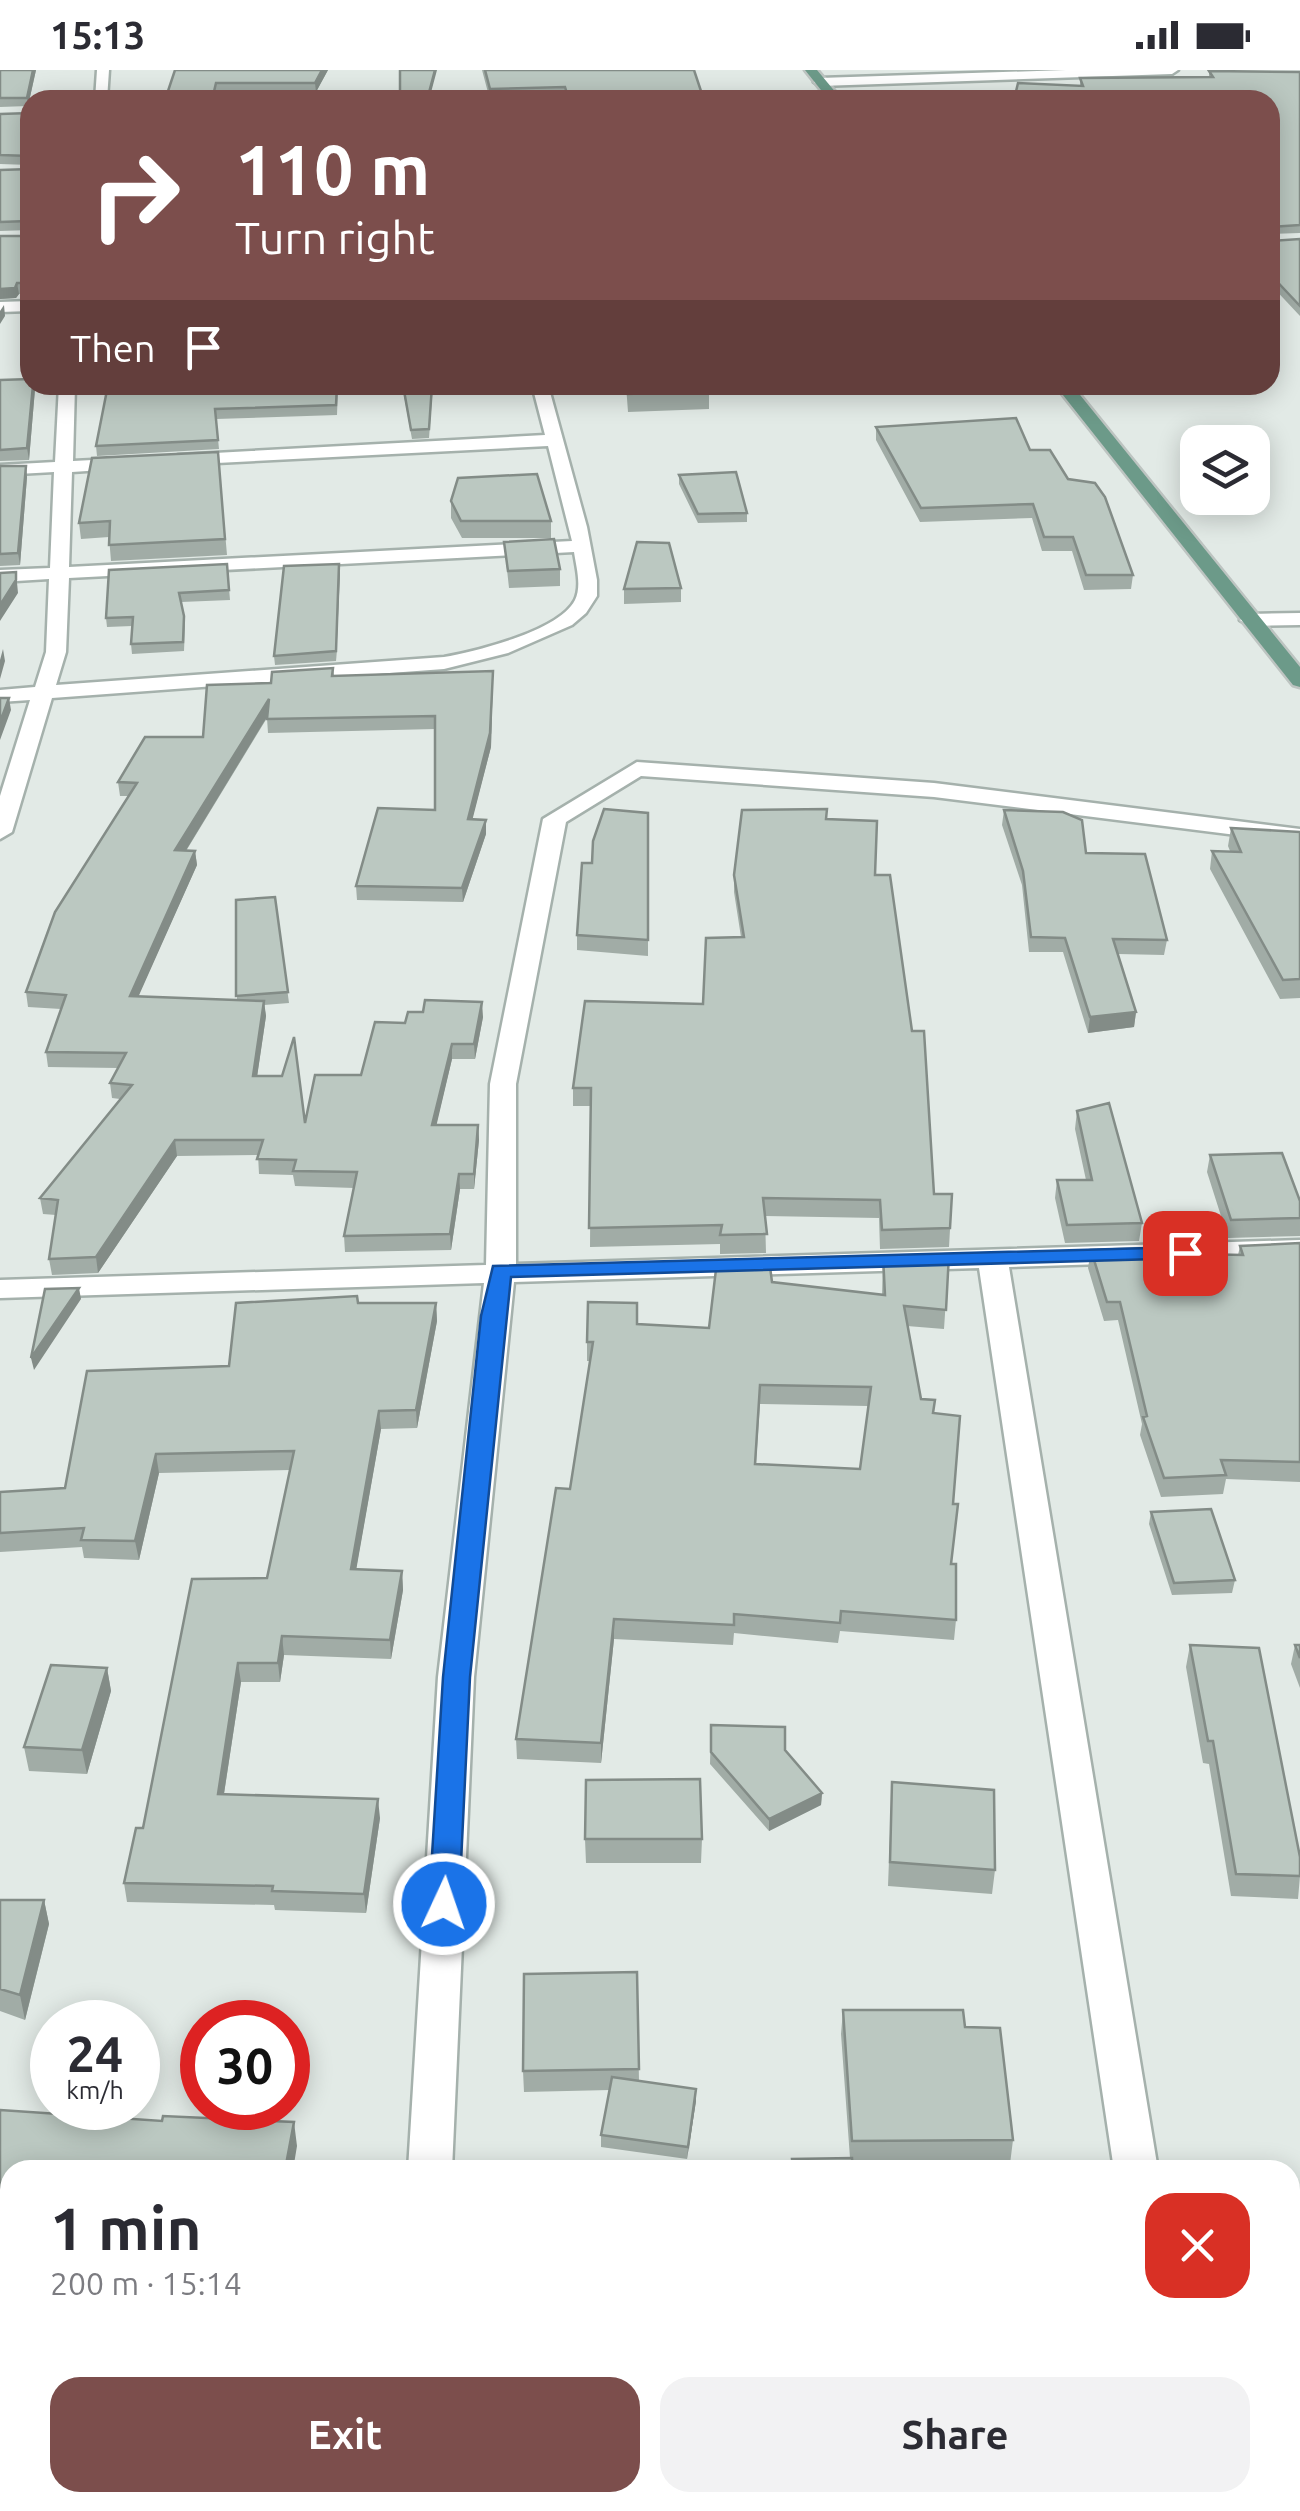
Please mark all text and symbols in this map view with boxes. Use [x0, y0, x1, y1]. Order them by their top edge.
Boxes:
text: 15:13 [50, 14, 145, 56]
icon: right [70, 130, 200, 260]
text: 110 m [235, 130, 430, 208]
text: Turn right [235, 212, 435, 263]
icon: arrive [176, 320, 231, 375]
text: Then [70, 327, 156, 369]
map controls [1180, 425, 1270, 515]
button: layers [1180, 425, 1270, 515]
pin [1143, 1211, 1228, 1296]
icon: arrive [1158, 1226, 1213, 1281]
position arrow [392, 1852, 496, 1956]
speed limit sign: 30 [180, 2000, 310, 2130]
text: 24 [67, 2025, 123, 2081]
text: km/h [66, 2076, 124, 2104]
button: close [1145, 2193, 1250, 2298]
text: 1 min [50, 2194, 202, 2261]
text: 200 m · 15:14 [50, 2265, 242, 2301]
button: Exit [50, 2377, 640, 2492]
button: Share [660, 2377, 1250, 2492]

